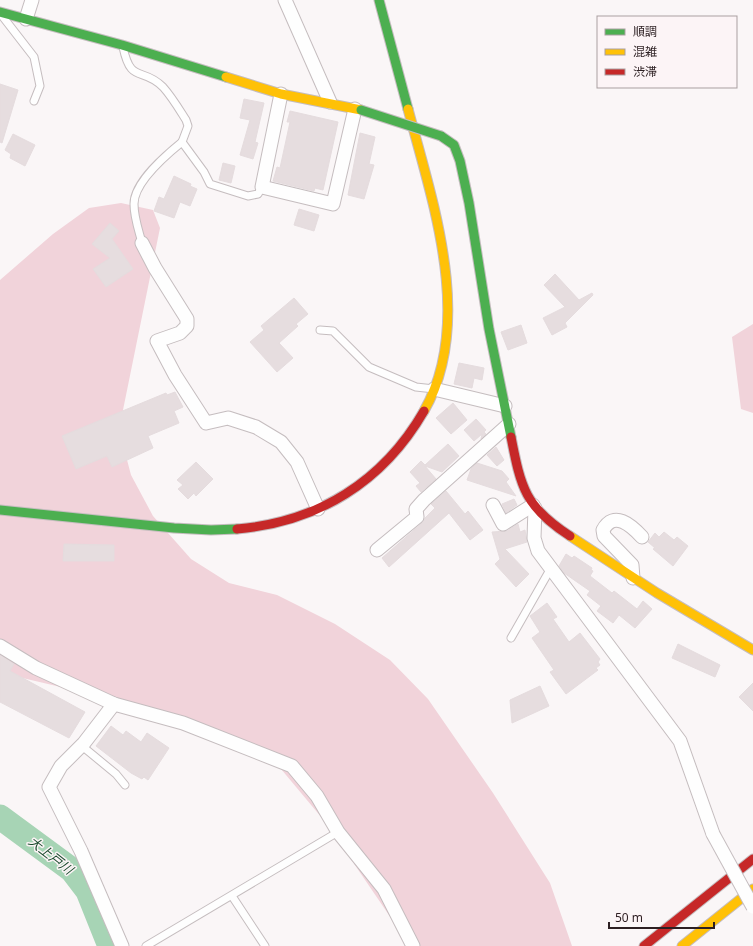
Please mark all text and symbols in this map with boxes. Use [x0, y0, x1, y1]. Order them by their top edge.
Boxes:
legend [597, 16, 737, 88]
text: 順調 [633, 23, 657, 40]
text: 混雑 [633, 43, 657, 60]
text: 渋滞 [633, 63, 657, 80]
water label: 大上戸川 [25, 832, 79, 879]
scale bar [609, 904, 714, 930]
text: 50 m [615, 909, 643, 926]

